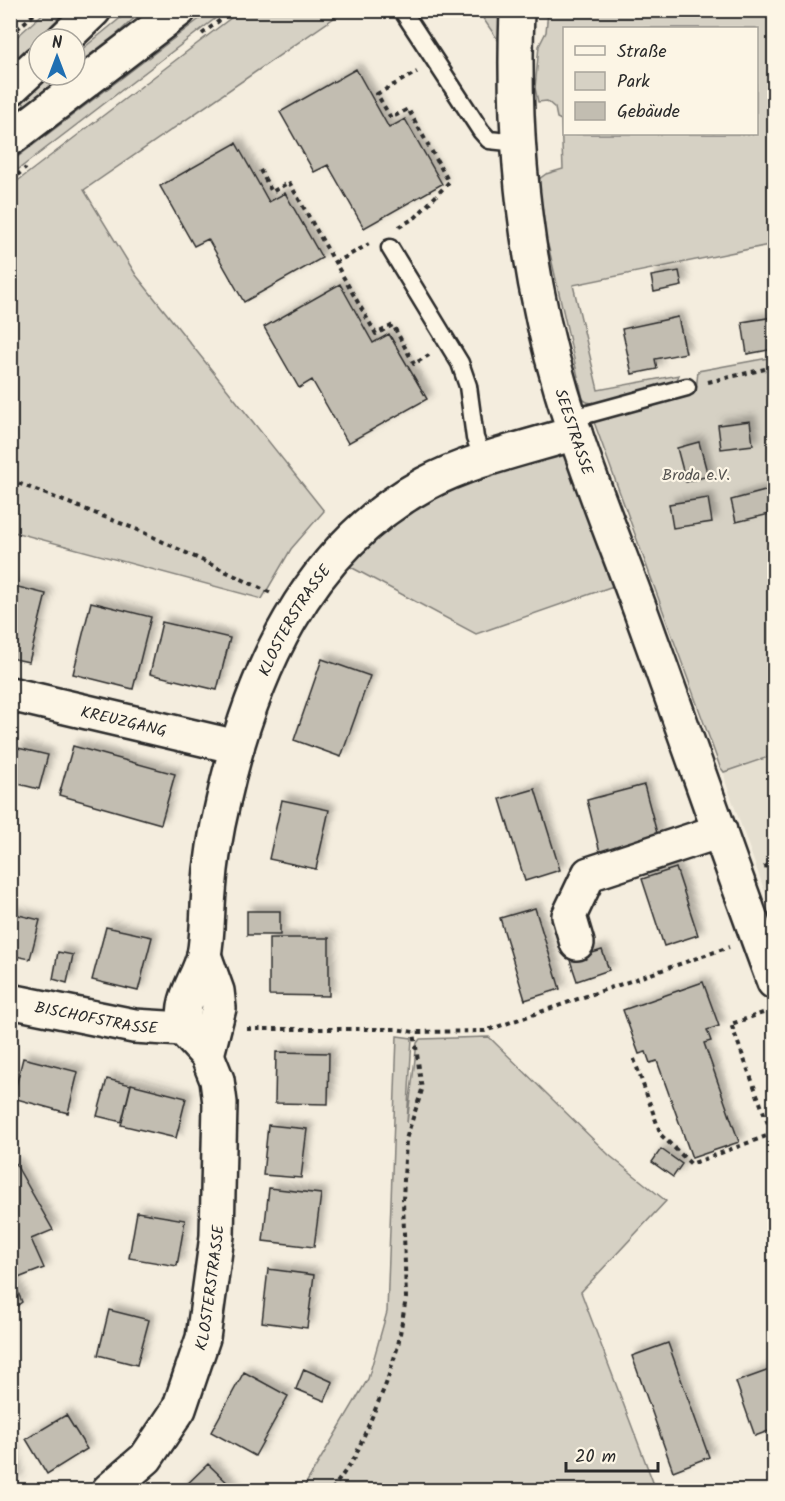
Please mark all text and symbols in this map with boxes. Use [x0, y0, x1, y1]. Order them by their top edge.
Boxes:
north arrow [27, 27, 87, 87]
legend [563, 27, 758, 135]
text: N [52, 31, 62, 56]
text: Straße [617, 38, 667, 67]
text: Park [617, 68, 650, 97]
text: Gebäude [617, 98, 680, 127]
street label: SEESTRASSE [547, 386, 600, 479]
park label: Broda e.V. [662, 463, 730, 488]
street label: KLOSTERSTRASSE [252, 559, 338, 680]
street label: KREUZGANG [78, 700, 169, 744]
street label: BISCHOFSTRASSE [32, 995, 159, 1041]
street label: KLOSTERSTRASSE [189, 1224, 231, 1354]
scale bar [566, 1435, 658, 1473]
text: 20 m [575, 1443, 616, 1472]

